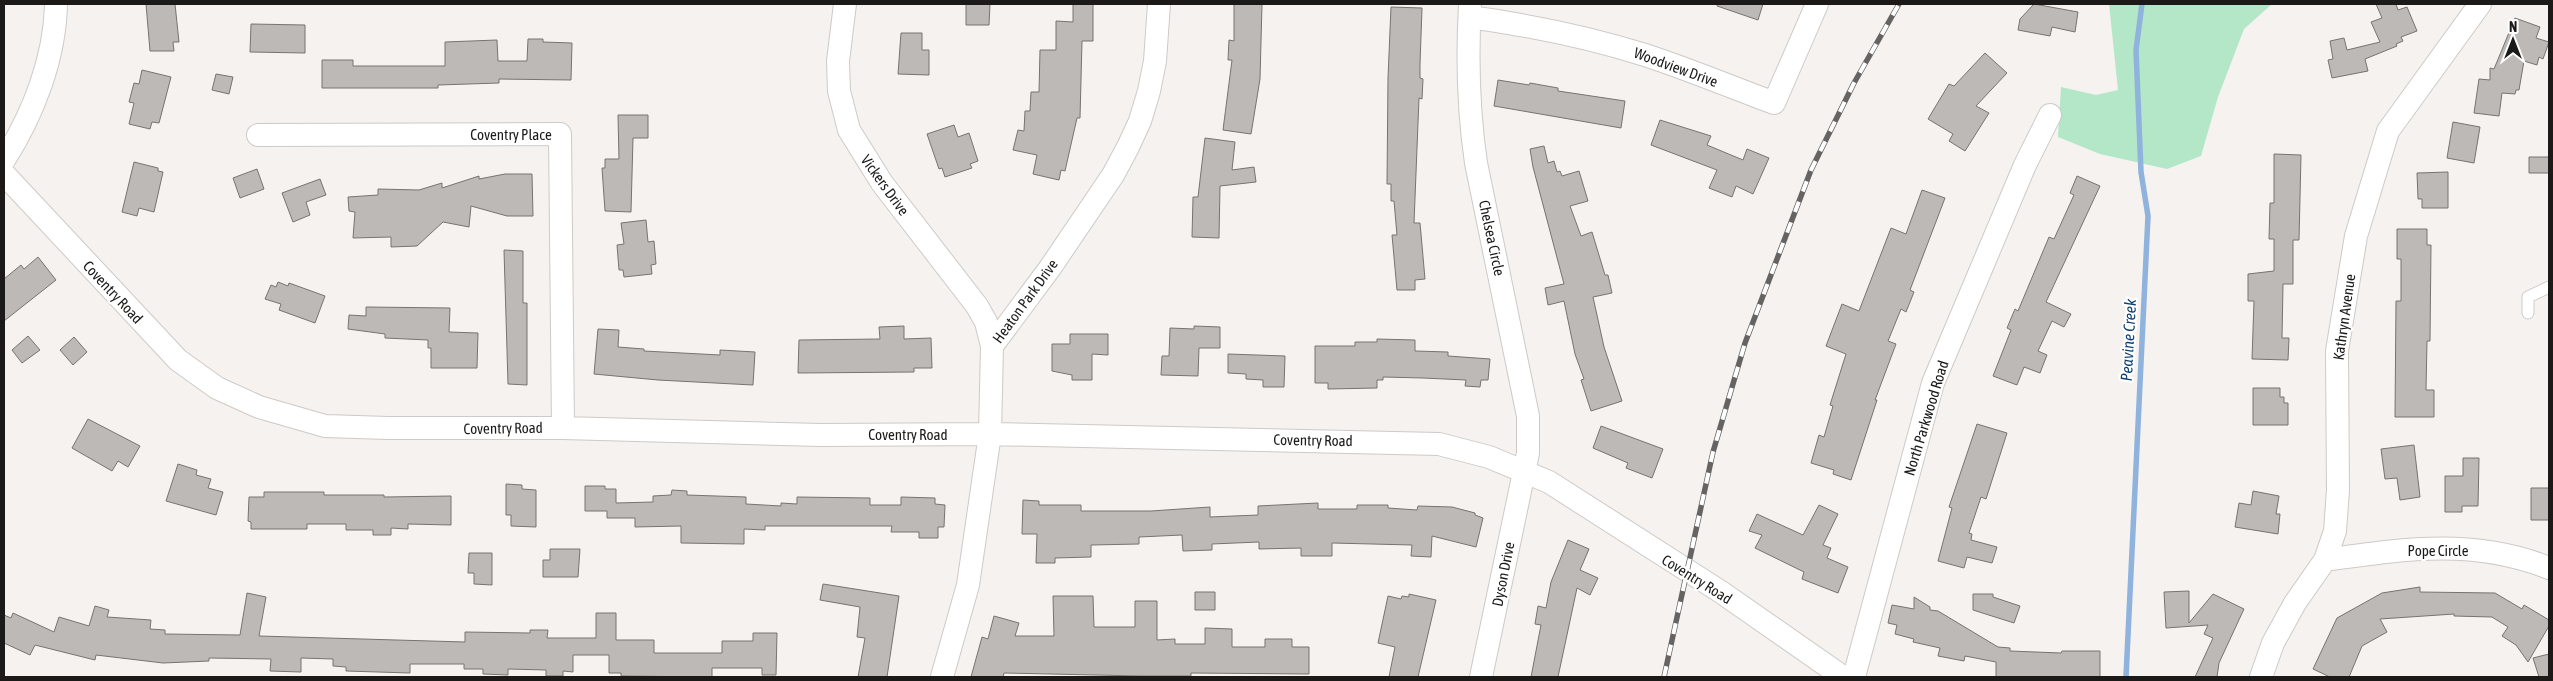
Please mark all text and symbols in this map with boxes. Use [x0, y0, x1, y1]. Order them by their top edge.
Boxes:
north arrow [2488, 15, 2538, 65]
text: N [2509, 19, 2517, 35]
street label: Woodview Drive [1632, 44, 1720, 90]
street label: Coventry Place [470, 126, 552, 143]
street label: Vickers Drive [857, 152, 913, 219]
street label: Chelsea Circle [1476, 199, 1508, 277]
street label: Heaton Park Drive [989, 256, 1061, 346]
street label: Coventry Road [80, 257, 146, 327]
street label: Kathryn Avenue [2330, 273, 2359, 361]
water label: Peavine Creek [2117, 298, 2139, 382]
street label: North Parkwood Road [1900, 358, 1952, 478]
street label: Coventry Road [463, 419, 543, 437]
street label: Coventry Road [868, 426, 948, 443]
street label: Coventry Road [1273, 431, 1353, 449]
street label: Dyson Drive [1488, 540, 1518, 608]
street label: Pope Circle [2407, 542, 2469, 559]
street label: Coventry Road [1659, 551, 1735, 607]

